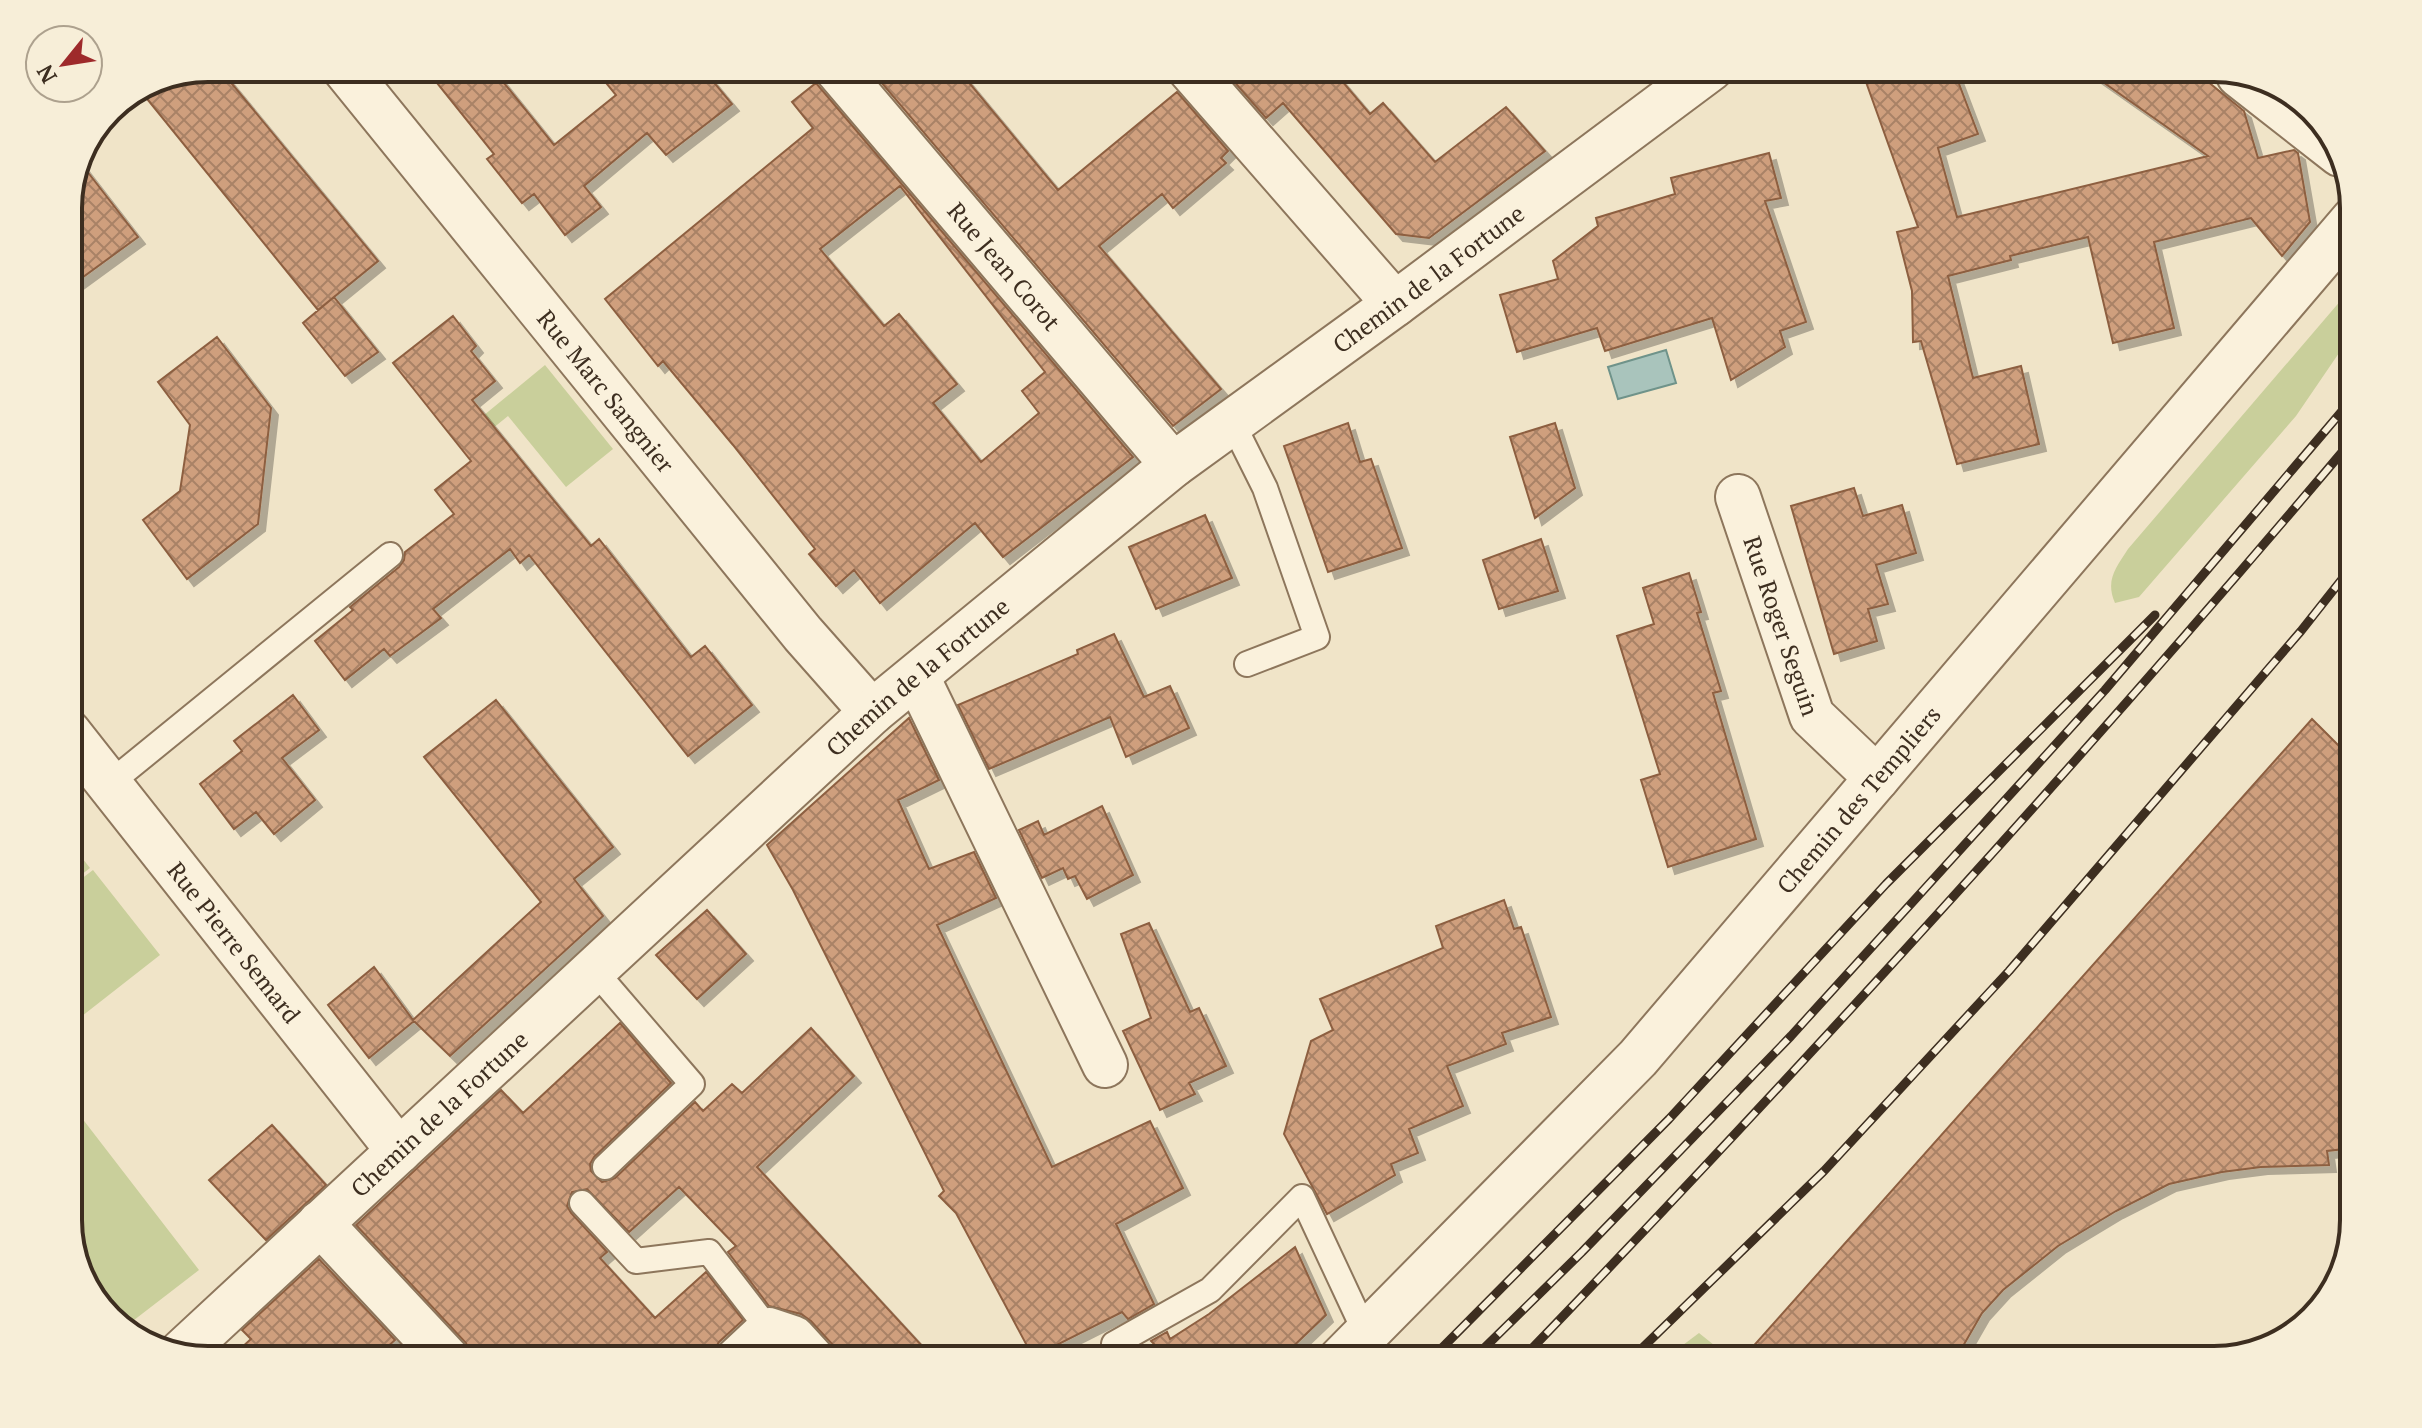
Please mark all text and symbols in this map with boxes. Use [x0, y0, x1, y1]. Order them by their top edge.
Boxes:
north arrow [24, 24, 104, 104]
text: N [29, 60, 63, 89]
street label: Rue Jean Corot [941, 195, 1068, 337]
street label: Chemin de la Fortune [1326, 197, 1531, 360]
street label: Rue Marc Sangnier [530, 303, 682, 480]
street label: Rue Roger Seguin [1736, 532, 1827, 720]
street label: Chemin de la Fortune [819, 590, 1016, 763]
street label: Chemin des Templiers [1769, 699, 1948, 900]
street label: Rue Pierre Semard [160, 855, 308, 1030]
street label: Chemin de la Fortune [344, 1023, 535, 1204]

